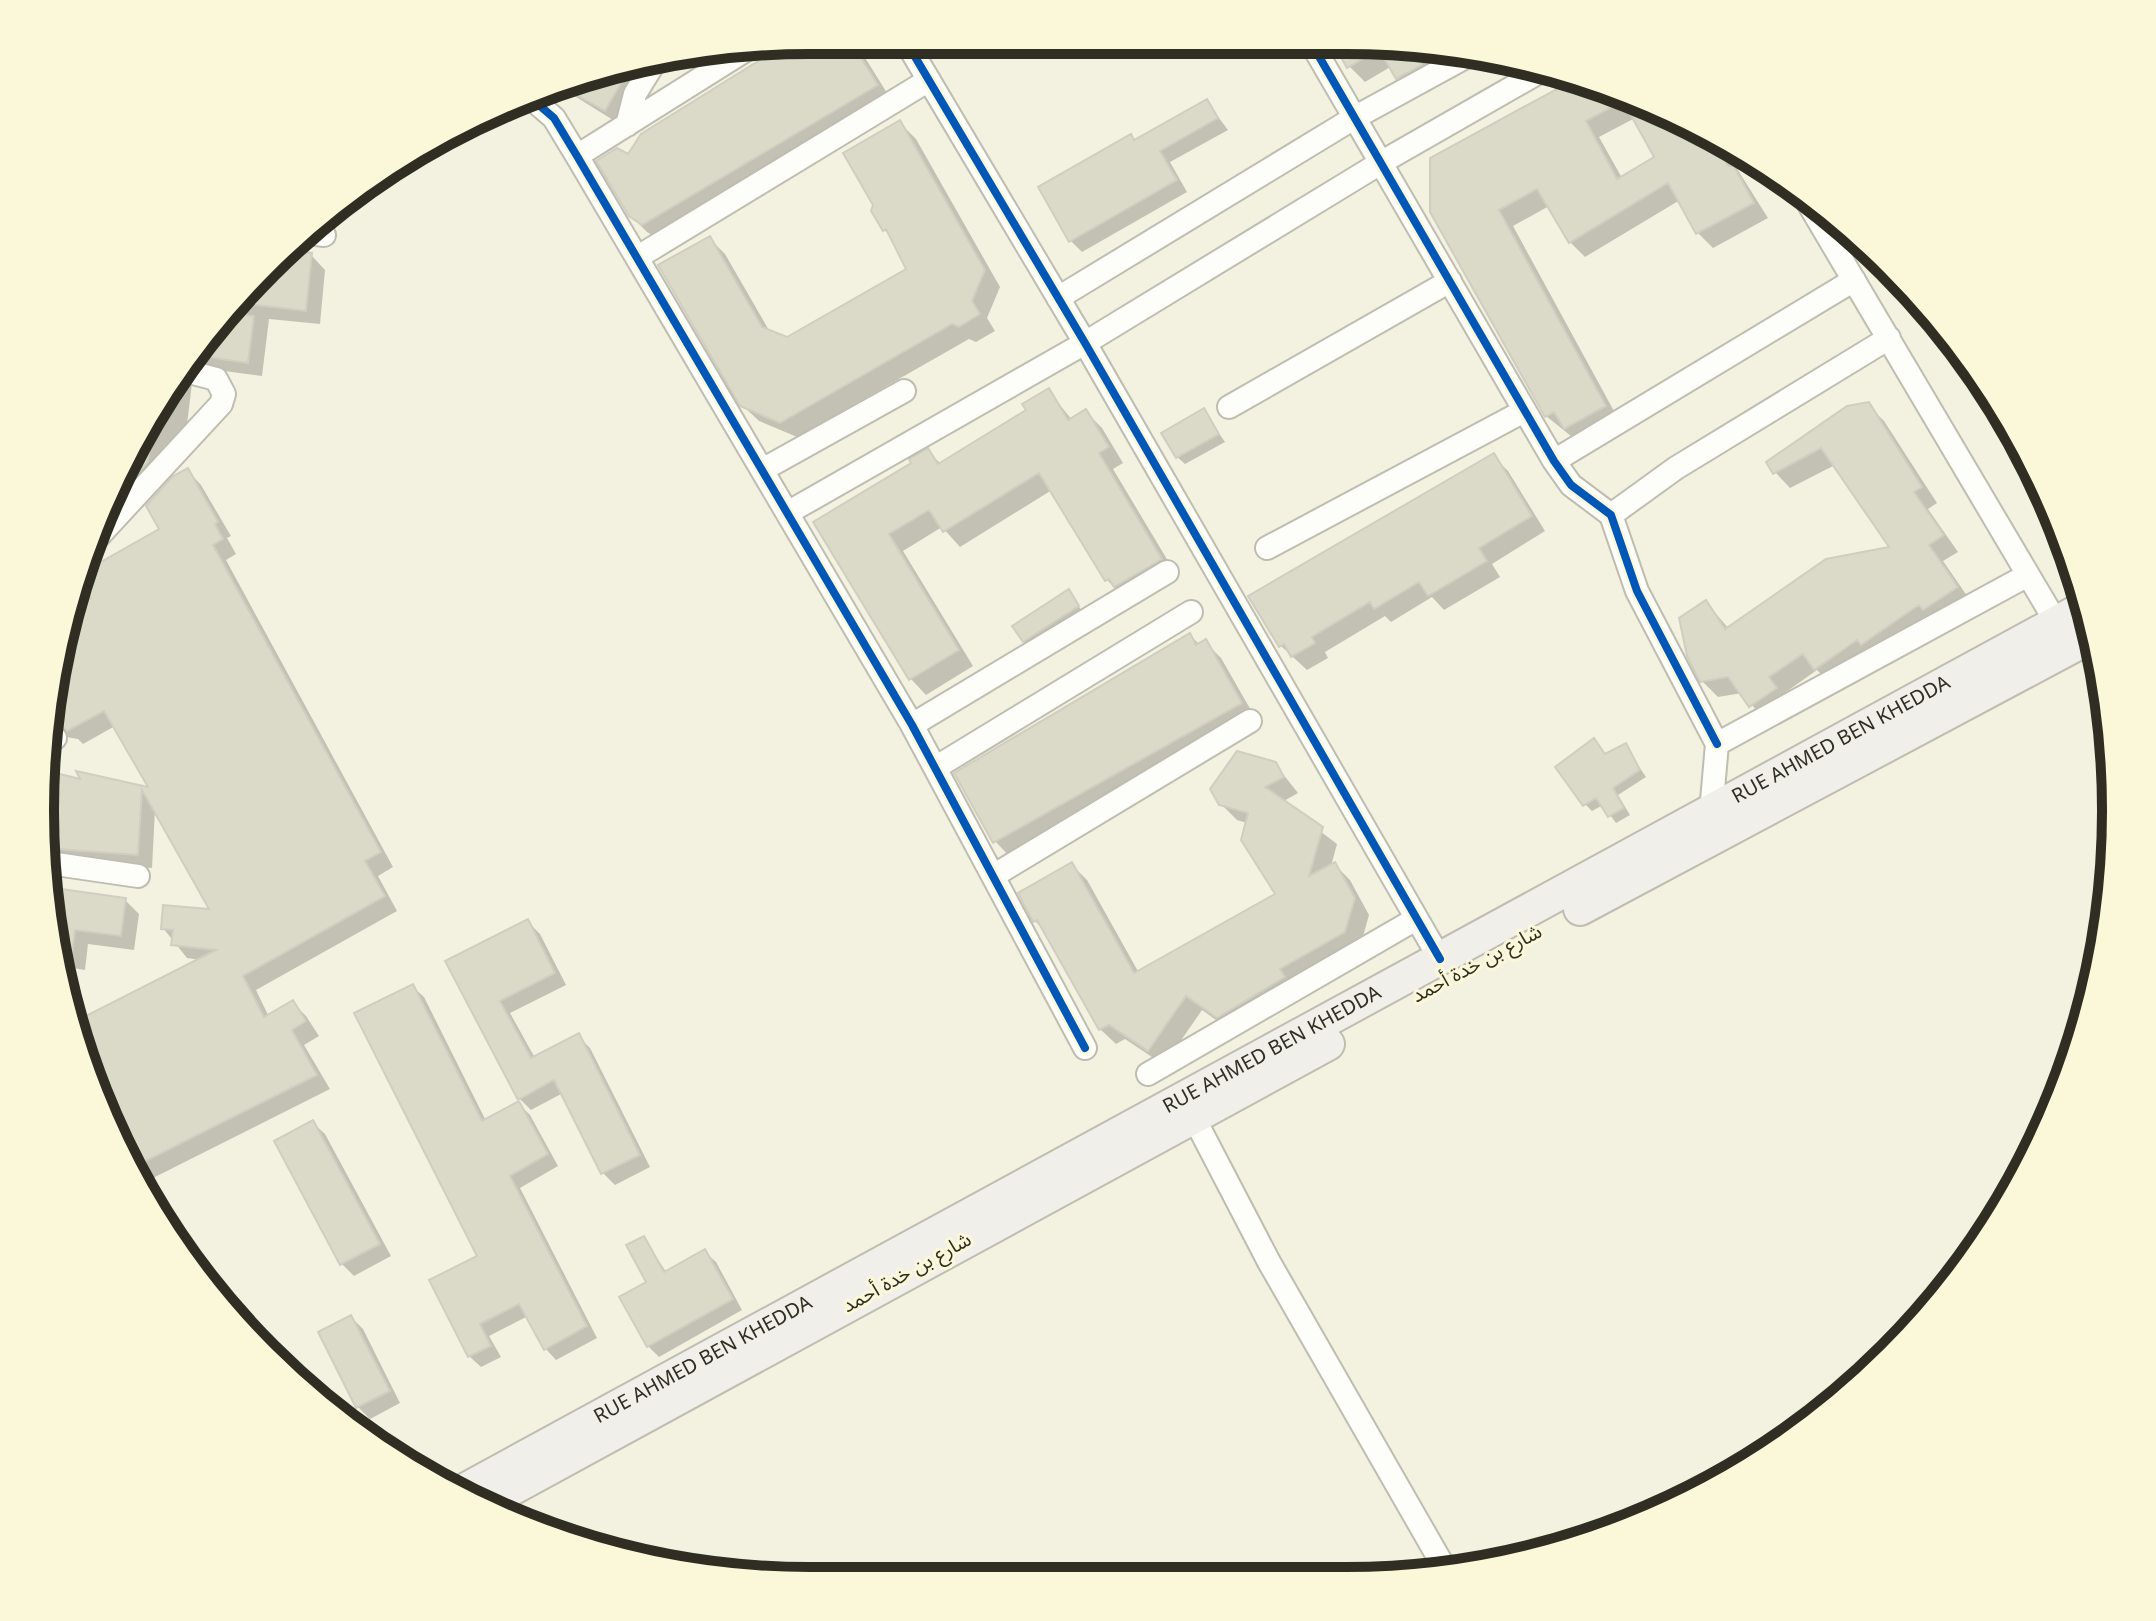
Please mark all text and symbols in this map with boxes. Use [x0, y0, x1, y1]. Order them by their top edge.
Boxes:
street label: RUE AHMED BEN KHEDDA [1724, 663, 1959, 817]
street label: شارع بن خدة أحمد [1404, 912, 1550, 1016]
street label: RUE AHMED BEN KHEDDA [1155, 973, 1390, 1127]
street label: شارع بن خدة أحمد [834, 1220, 980, 1326]
street label: RUE AHMED BEN KHEDDA [586, 1283, 821, 1437]

